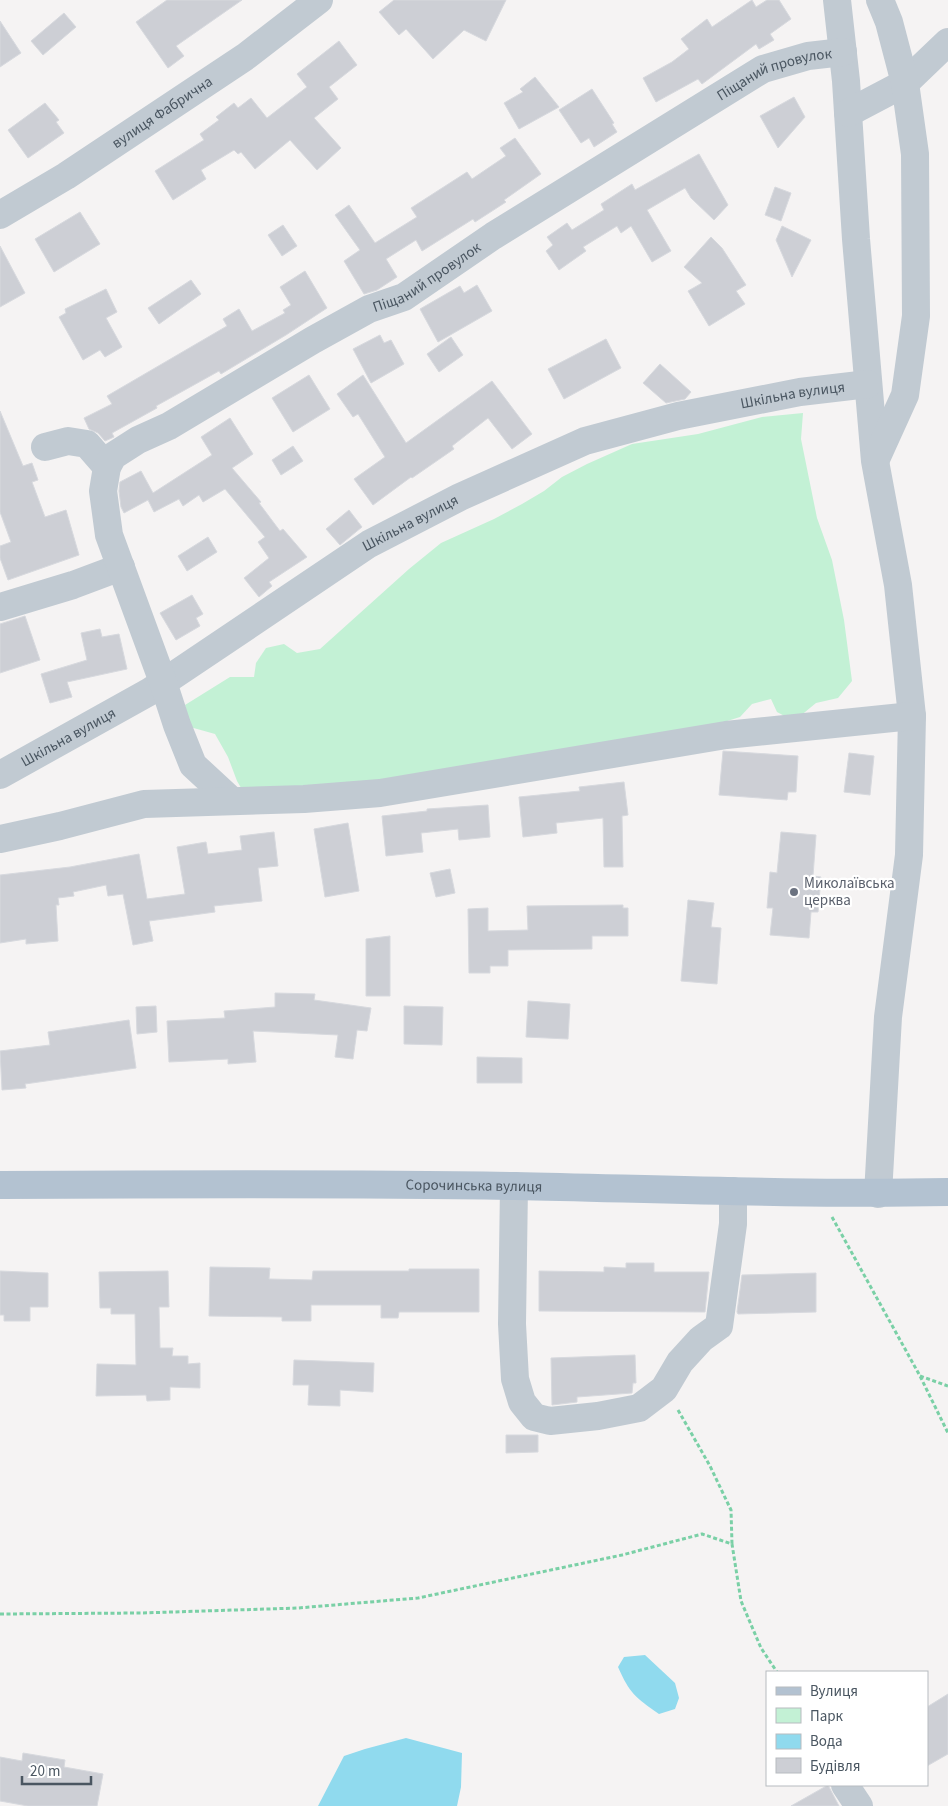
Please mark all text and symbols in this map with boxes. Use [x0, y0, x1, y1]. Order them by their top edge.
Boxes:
street label: Піщаний провулок [713, 43, 834, 106]
street label: вулиця Фабрична [108, 71, 217, 154]
street label: Піщаний провулок [370, 237, 486, 318]
street label: Шкільна вулиця [739, 377, 846, 414]
street label: Шкільна вулиця [359, 490, 462, 557]
street label: Шкільна вулиця [17, 703, 120, 772]
place label: Миколаївська церква [804, 873, 895, 911]
marker: Миколаївська церква [788, 886, 800, 898]
street label: Сорочинська вулиця [405, 1175, 543, 1198]
legend [766, 1671, 928, 1786]
text: Вулиця [810, 1681, 858, 1702]
text: Парк [810, 1706, 844, 1727]
text: Вода [810, 1731, 843, 1752]
scale bar [22, 1754, 91, 1786]
text: Будівля [810, 1756, 860, 1777]
text: 20 m [30, 1761, 60, 1782]

